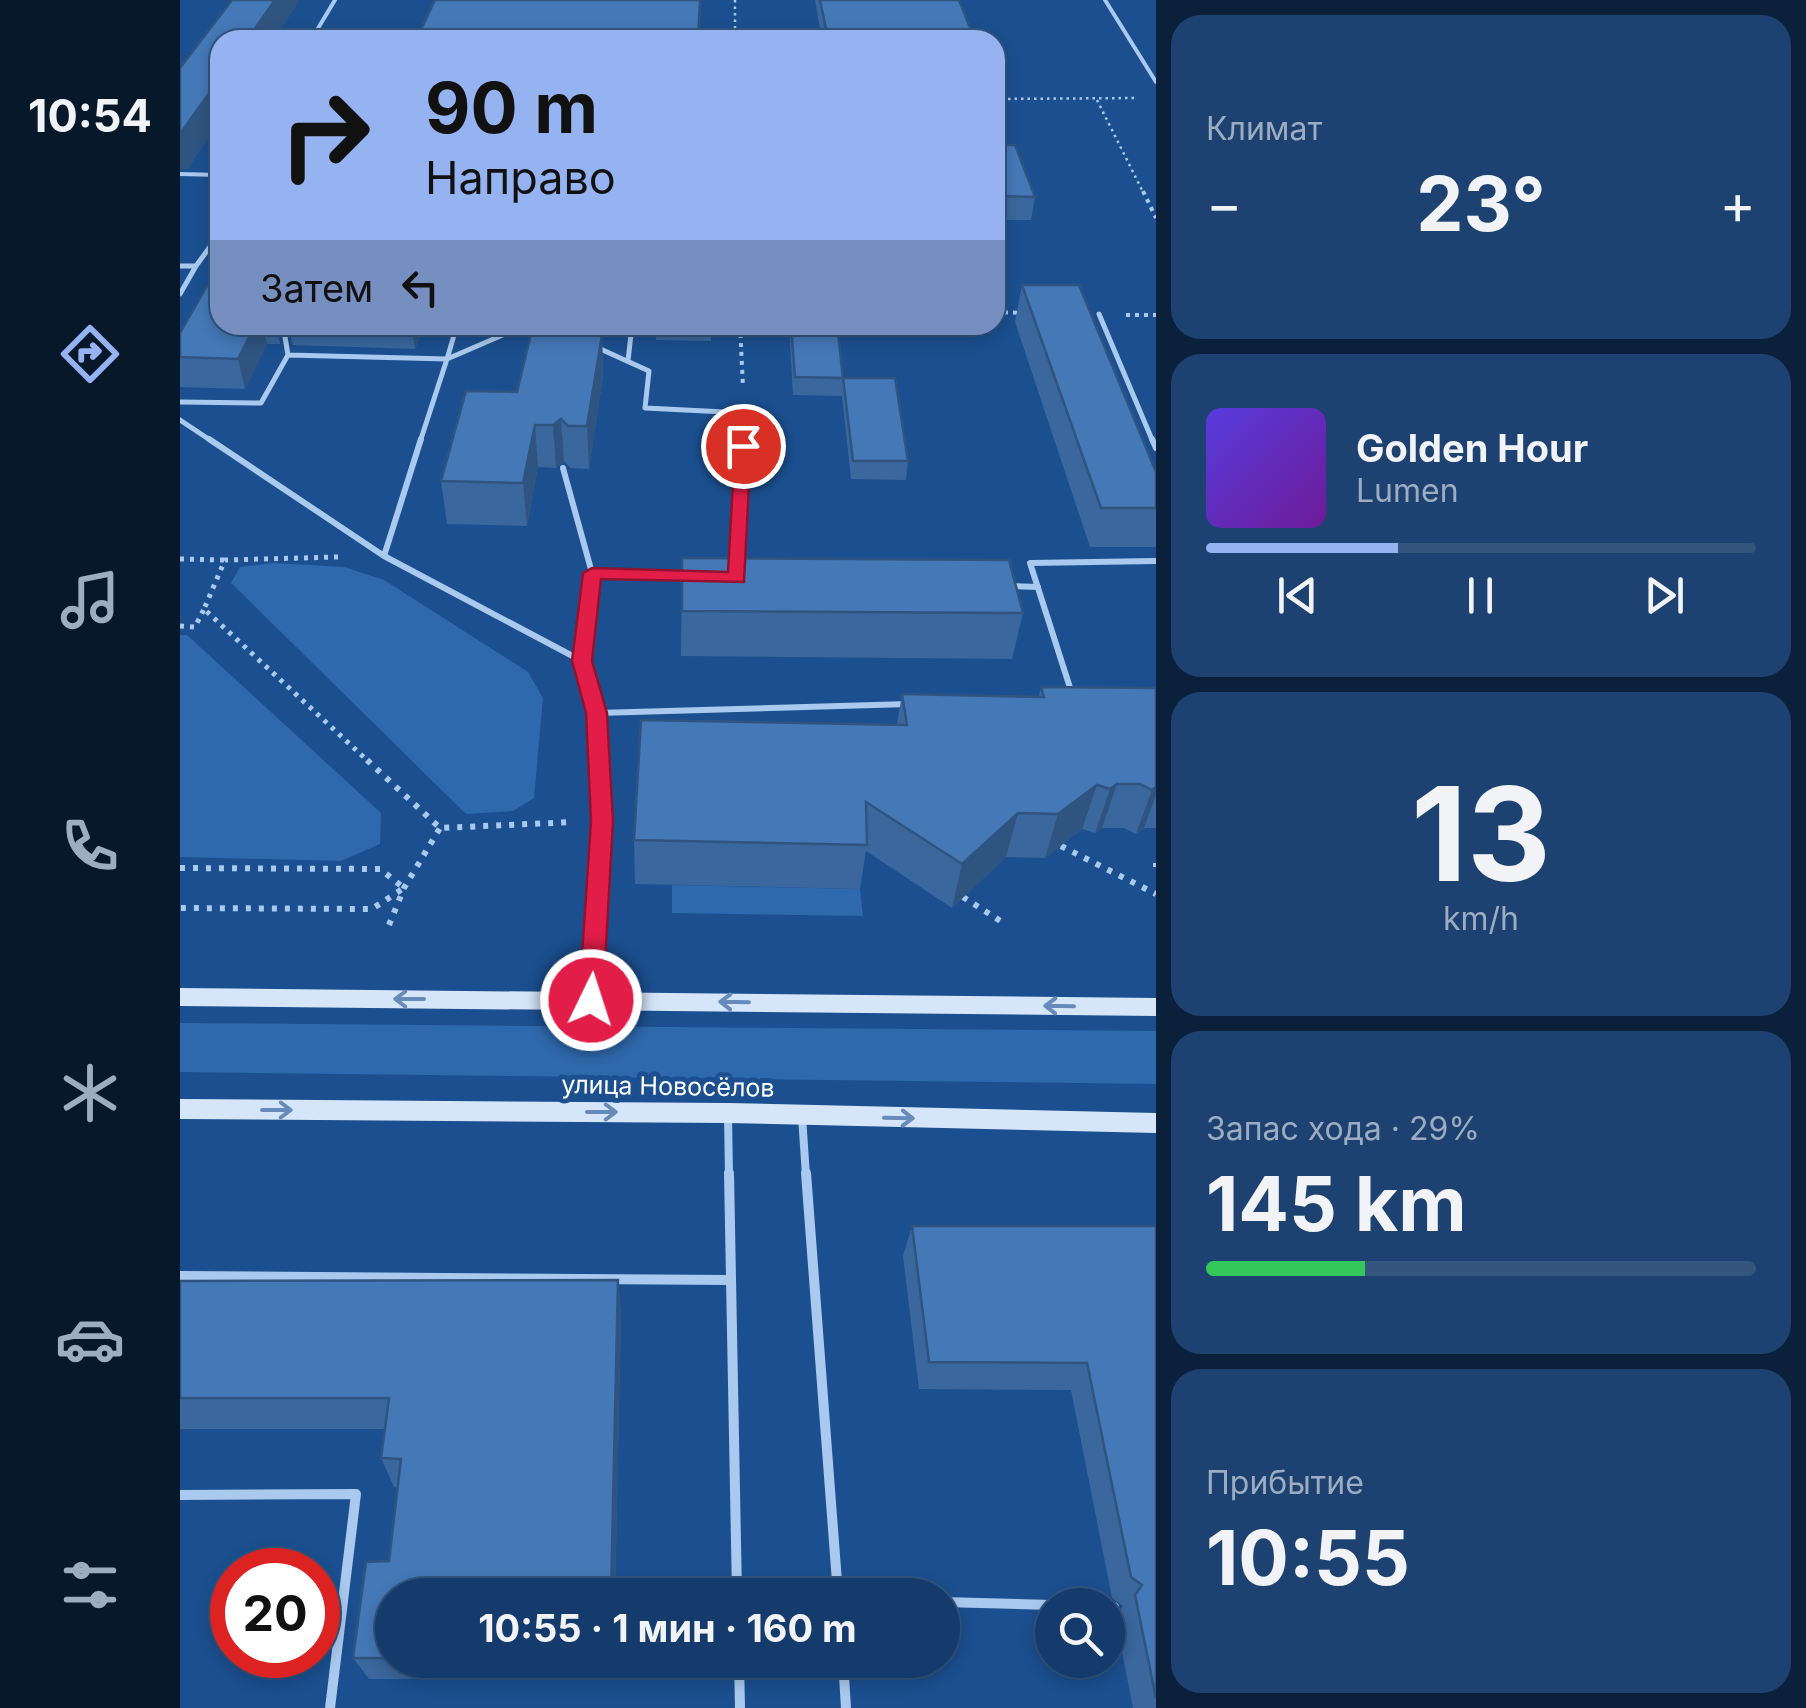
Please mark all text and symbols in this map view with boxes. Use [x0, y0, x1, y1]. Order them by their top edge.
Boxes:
text: 90 m [425, 65, 598, 150]
icon: right [260, 70, 390, 200]
text: 10:54 [28, 88, 152, 143]
text: Климат [1206, 109, 1322, 148]
text: Направо [425, 150, 616, 205]
text: 23° [1416, 158, 1546, 249]
text: − [1206, 171, 1242, 237]
text: + [1720, 171, 1756, 237]
icon: left [393, 260, 448, 315]
text: Затем [260, 265, 373, 311]
icon: directions [55, 319, 125, 389]
pin [701, 404, 786, 489]
icon: arrive [716, 419, 771, 474]
text: Golden Hour [1356, 425, 1588, 471]
text: Lumen [1356, 471, 1459, 510]
icon: music [55, 565, 125, 635]
icon: previous [1270, 568, 1325, 623]
icon: pause [1453, 568, 1508, 623]
icon: next [1637, 568, 1692, 623]
text: 13 [1411, 755, 1551, 912]
icon: phone [55, 811, 125, 881]
text: km/h [1443, 899, 1519, 938]
position arrow [539, 948, 643, 1052]
one-way arrow [393, 990, 426, 1008]
one-way arrow [718, 992, 750, 1012]
one-way arrow [1043, 996, 1076, 1016]
icon: climate [55, 1058, 125, 1128]
street label: улица Новосёлов [561, 1069, 775, 1103]
one-way arrow [260, 1100, 293, 1120]
one-way arrow [586, 1102, 618, 1122]
one-way arrow [882, 1108, 915, 1128]
text: Запас хода · 29% [1206, 1109, 1480, 1148]
text: 145 km [1206, 1158, 1467, 1249]
icon: car [55, 1304, 125, 1374]
text: Прибытие [1206, 1463, 1364, 1502]
text: 10:55 [1206, 1512, 1410, 1603]
speed limit sign: 20 [210, 1548, 340, 1678]
icon: filters [55, 1550, 125, 1620]
map controls [1035, 1588, 1125, 1678]
button: search [1035, 1588, 1125, 1678]
text: 10:55 · 1 мин · 160 m [478, 1605, 857, 1651]

